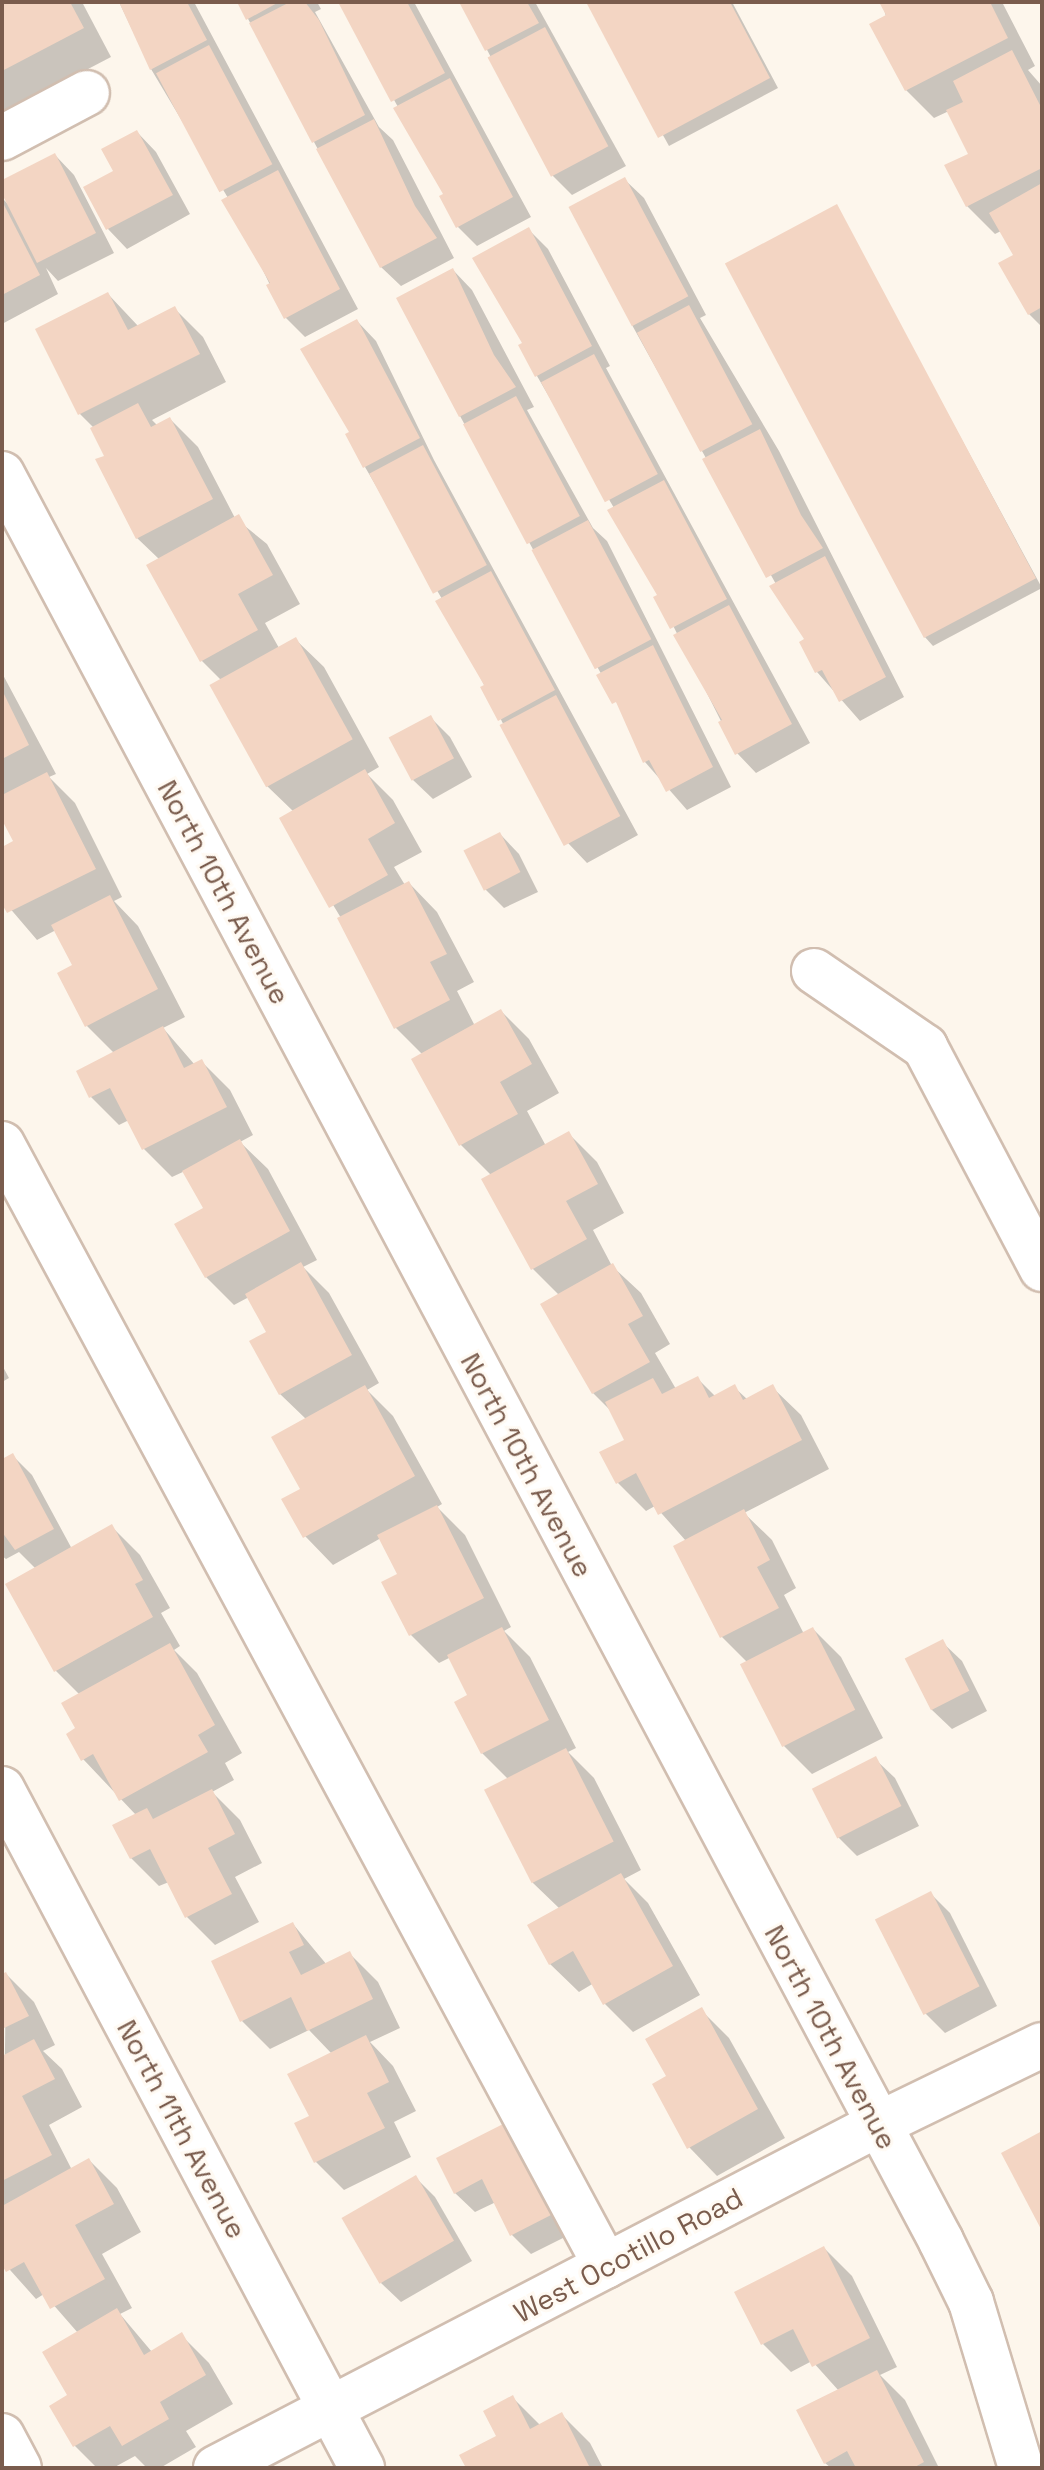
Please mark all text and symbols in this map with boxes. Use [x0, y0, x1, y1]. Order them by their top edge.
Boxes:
street label: North 10th Avenue [151, 774, 297, 1010]
street label: North 10th Avenue [454, 1347, 600, 1583]
street label: North 10th Avenue [758, 1919, 904, 2155]
street label: North 11th Avenue [110, 2014, 254, 2244]
street label: West Ocotillo Road [508, 2181, 748, 2329]

